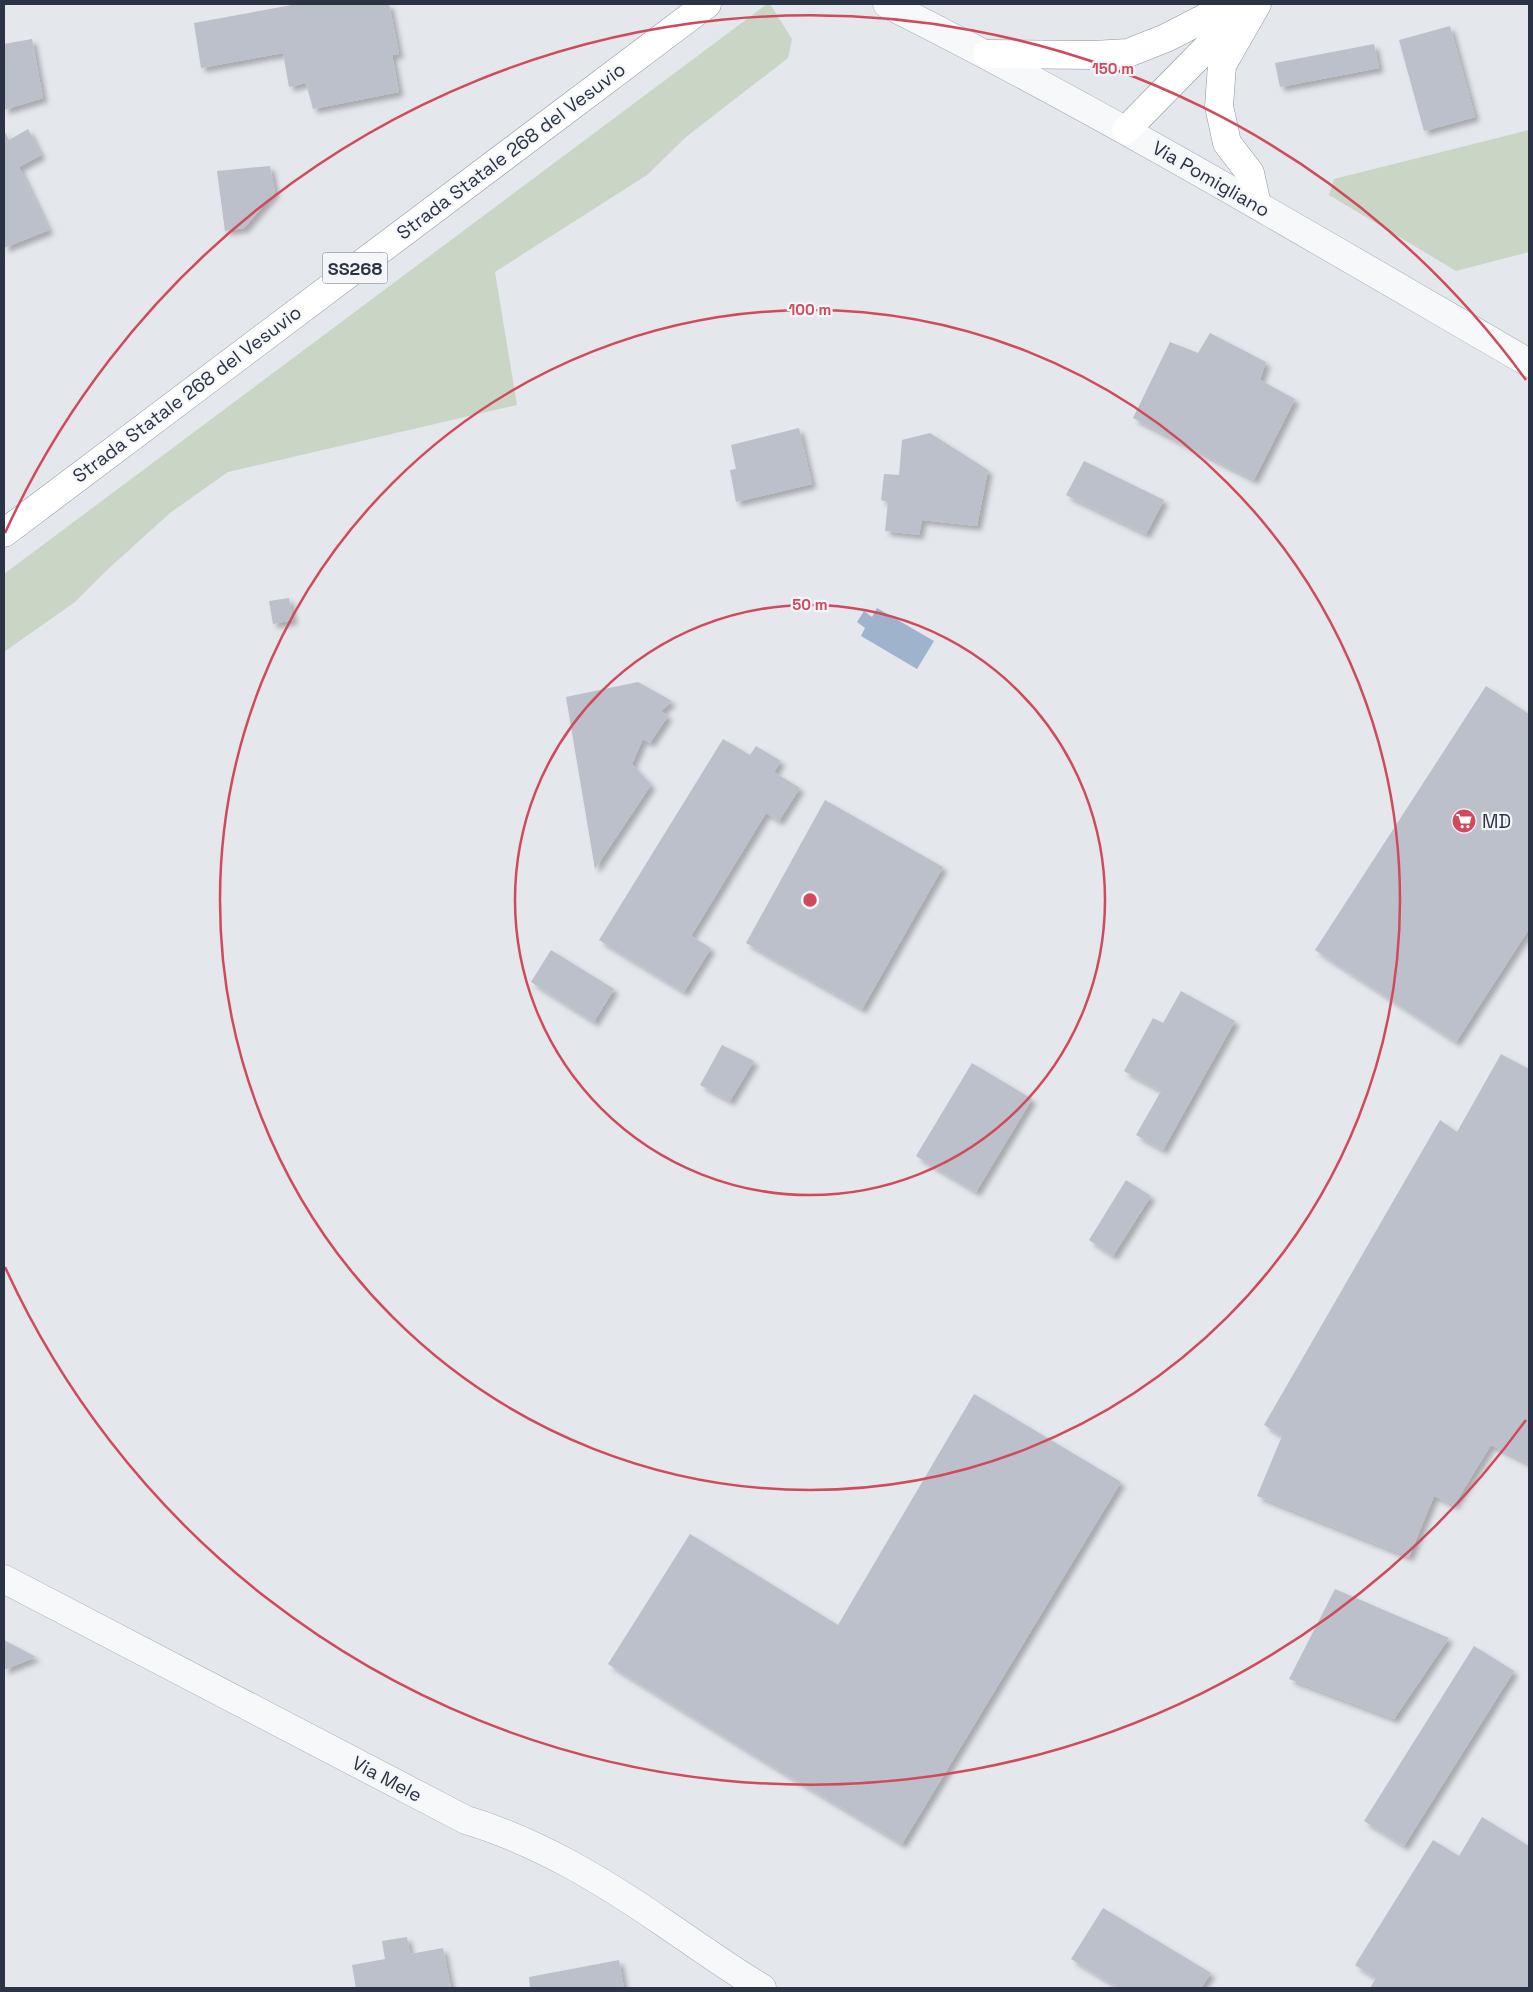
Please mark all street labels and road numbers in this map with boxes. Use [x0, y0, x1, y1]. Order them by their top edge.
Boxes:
street label: Strada Statale 268 del Vesuvio [392, 57, 630, 245]
street label: Via Pomigliano [1148, 135, 1274, 223]
road number: SS268 [322, 252, 388, 284]
street label: Strada Statale 268 del Vesuvio [68, 300, 306, 488]
street label: Via Mele [348, 1750, 426, 1808]

